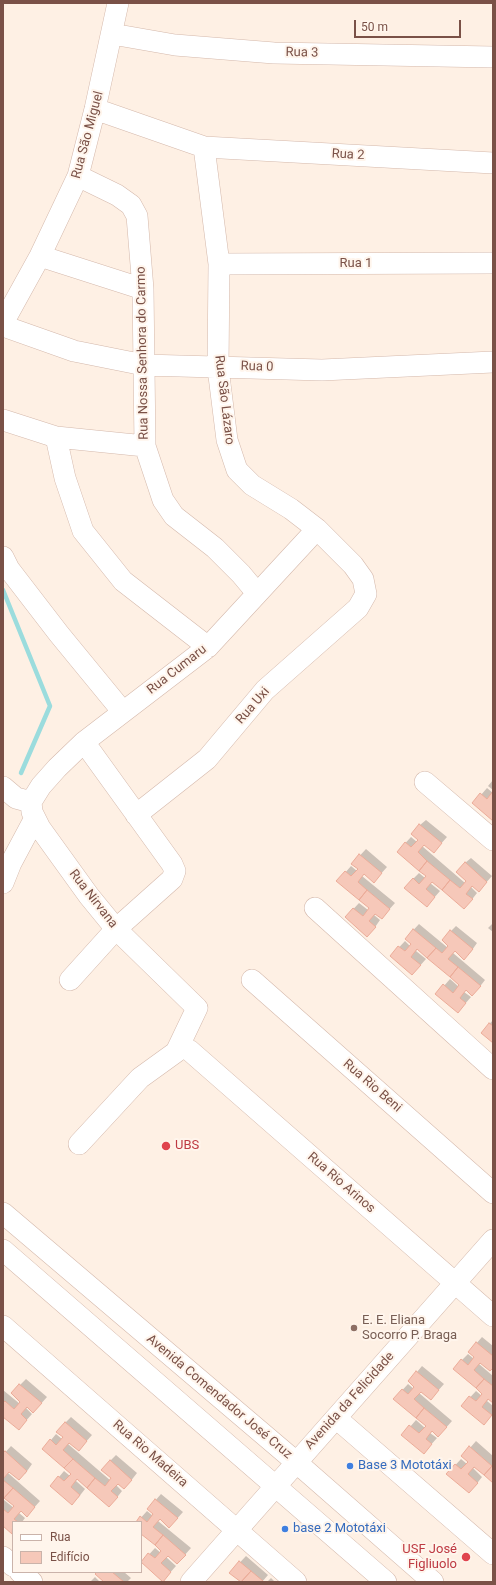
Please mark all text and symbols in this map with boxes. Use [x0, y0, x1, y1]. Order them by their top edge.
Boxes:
scale bar [356, 12, 463, 38]
text: 50 m [361, 20, 388, 34]
street label: Rua 3 [285, 45, 319, 61]
street label: Rua São Miguel [69, 90, 107, 180]
street label: Rua 2 [331, 146, 365, 164]
street label: Rua 1 [340, 256, 372, 272]
street label: Rua Nossa Senhora do Carmo [134, 266, 152, 440]
street label: Rua São Lázaro [211, 354, 237, 446]
street label: Rua 0 [240, 359, 274, 375]
street label: Rua Cumaru [144, 642, 210, 698]
street label: Rua Uxi [233, 684, 273, 728]
street label: Rua Nirvana [65, 867, 121, 931]
street label: Rua Rio Beni [339, 1056, 405, 1116]
place label: UBS [175, 1138, 199, 1154]
marker: UBS [160, 1140, 172, 1152]
street label: Rua Rio Arinos [304, 1149, 378, 1217]
place label: E. E. Eliana Socorro P. Braga [362, 1313, 457, 1344]
marker: E. E. Eliana Socorro P. Braga [349, 1323, 359, 1333]
street label: Avenida Comendador José Cruz [143, 1331, 295, 1463]
street label: Avenida da Felicidade [302, 1349, 398, 1453]
street label: Rua Rio Madeira [109, 1417, 191, 1491]
place label: Base 3 Mototáxi [358, 1458, 452, 1474]
marker: Base 3 Mototáxi [345, 1461, 355, 1471]
legend [12, 1521, 142, 1573]
place label: base 2 Mototáxi [293, 1521, 386, 1537]
marker: base 2 Mototáxi [280, 1524, 290, 1534]
text: Rua [50, 1530, 71, 1544]
place label: USF José Figliuolo [402, 1542, 457, 1573]
text: Edifício [50, 1550, 90, 1564]
marker: USF José Figliuolo [460, 1551, 472, 1563]

